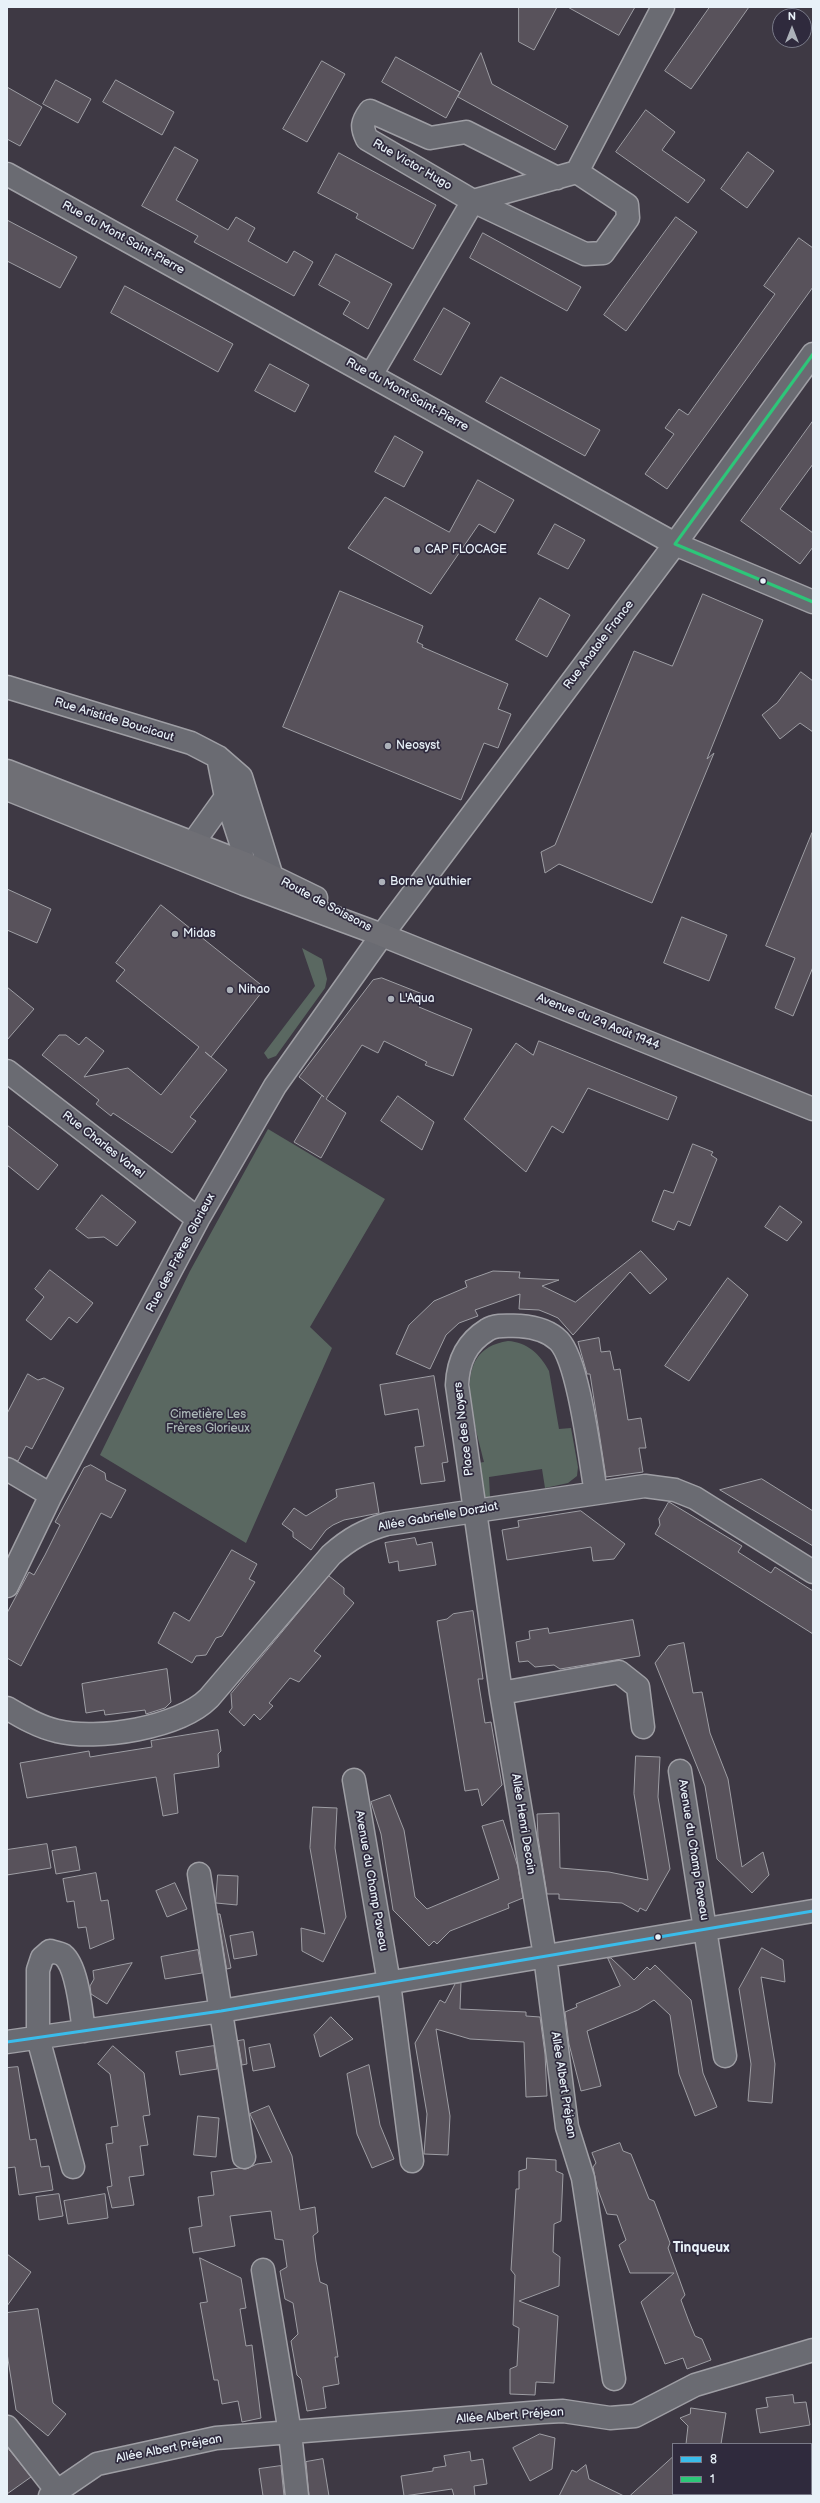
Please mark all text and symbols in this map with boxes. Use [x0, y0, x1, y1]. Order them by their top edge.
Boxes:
north arrow [772, 8, 812, 48]
text: N [788, 10, 796, 23]
street label: Rue Victor Hugo [370, 136, 454, 194]
street label: Rue du Mont Saint-Pierre [59, 198, 187, 278]
street label: Rue du Mont Saint-Pierre [343, 355, 471, 435]
place label: CAP FLOCAGE [425, 543, 507, 557]
marker: CAP FLOCAGE [412, 545, 422, 555]
unlabelled marker [758, 576, 768, 586]
street label: Rue Anatole France [561, 598, 637, 692]
street label: Rue Aristide Boucicaut [53, 695, 175, 745]
place label: Neosyst [396, 739, 440, 753]
marker: Neosyst [383, 741, 393, 751]
street label: Route de Soissons [278, 875, 374, 935]
place label: Borne Vauthier [390, 875, 471, 889]
marker: Borne Vauthier [377, 877, 387, 887]
place label: Midas [183, 927, 216, 941]
marker: Midas [170, 929, 180, 939]
place label: Nihao [238, 983, 270, 997]
marker: Nihao [225, 985, 235, 995]
street label: Avenue du 29 Août 1944 [534, 991, 662, 1053]
place label: L'Aqua [399, 992, 434, 1006]
marker: L'Aqua [386, 994, 396, 1004]
street label: Rue Charles Vanel [59, 1108, 147, 1182]
street label: Rue des Frères Glorieux [144, 1191, 218, 1315]
street label: Place des Noyers [451, 1381, 477, 1477]
park label: Cimetière Les Frères Glorieux [166, 1408, 250, 1436]
street label: Allée Gabrielle Dorziat [377, 1499, 499, 1535]
street label: Allée Henri Decoin [508, 1773, 538, 1875]
street label: Avenue du Champ Paveau [675, 1779, 711, 1921]
street label: Avenue du Champ Paveau [352, 1810, 390, 1952]
unlabelled marker [653, 1932, 663, 1942]
street label: Allée Albert Préjean [547, 2031, 579, 2139]
district label: Tinqueux [673, 2240, 729, 2256]
street label: Allée Albert Préjean [456, 2405, 564, 2427]
street label: Allée Albert Préjean [115, 2432, 223, 2466]
legend [672, 2443, 812, 2495]
text: 8 [710, 2452, 717, 2467]
text: 1 [710, 2472, 715, 2487]

